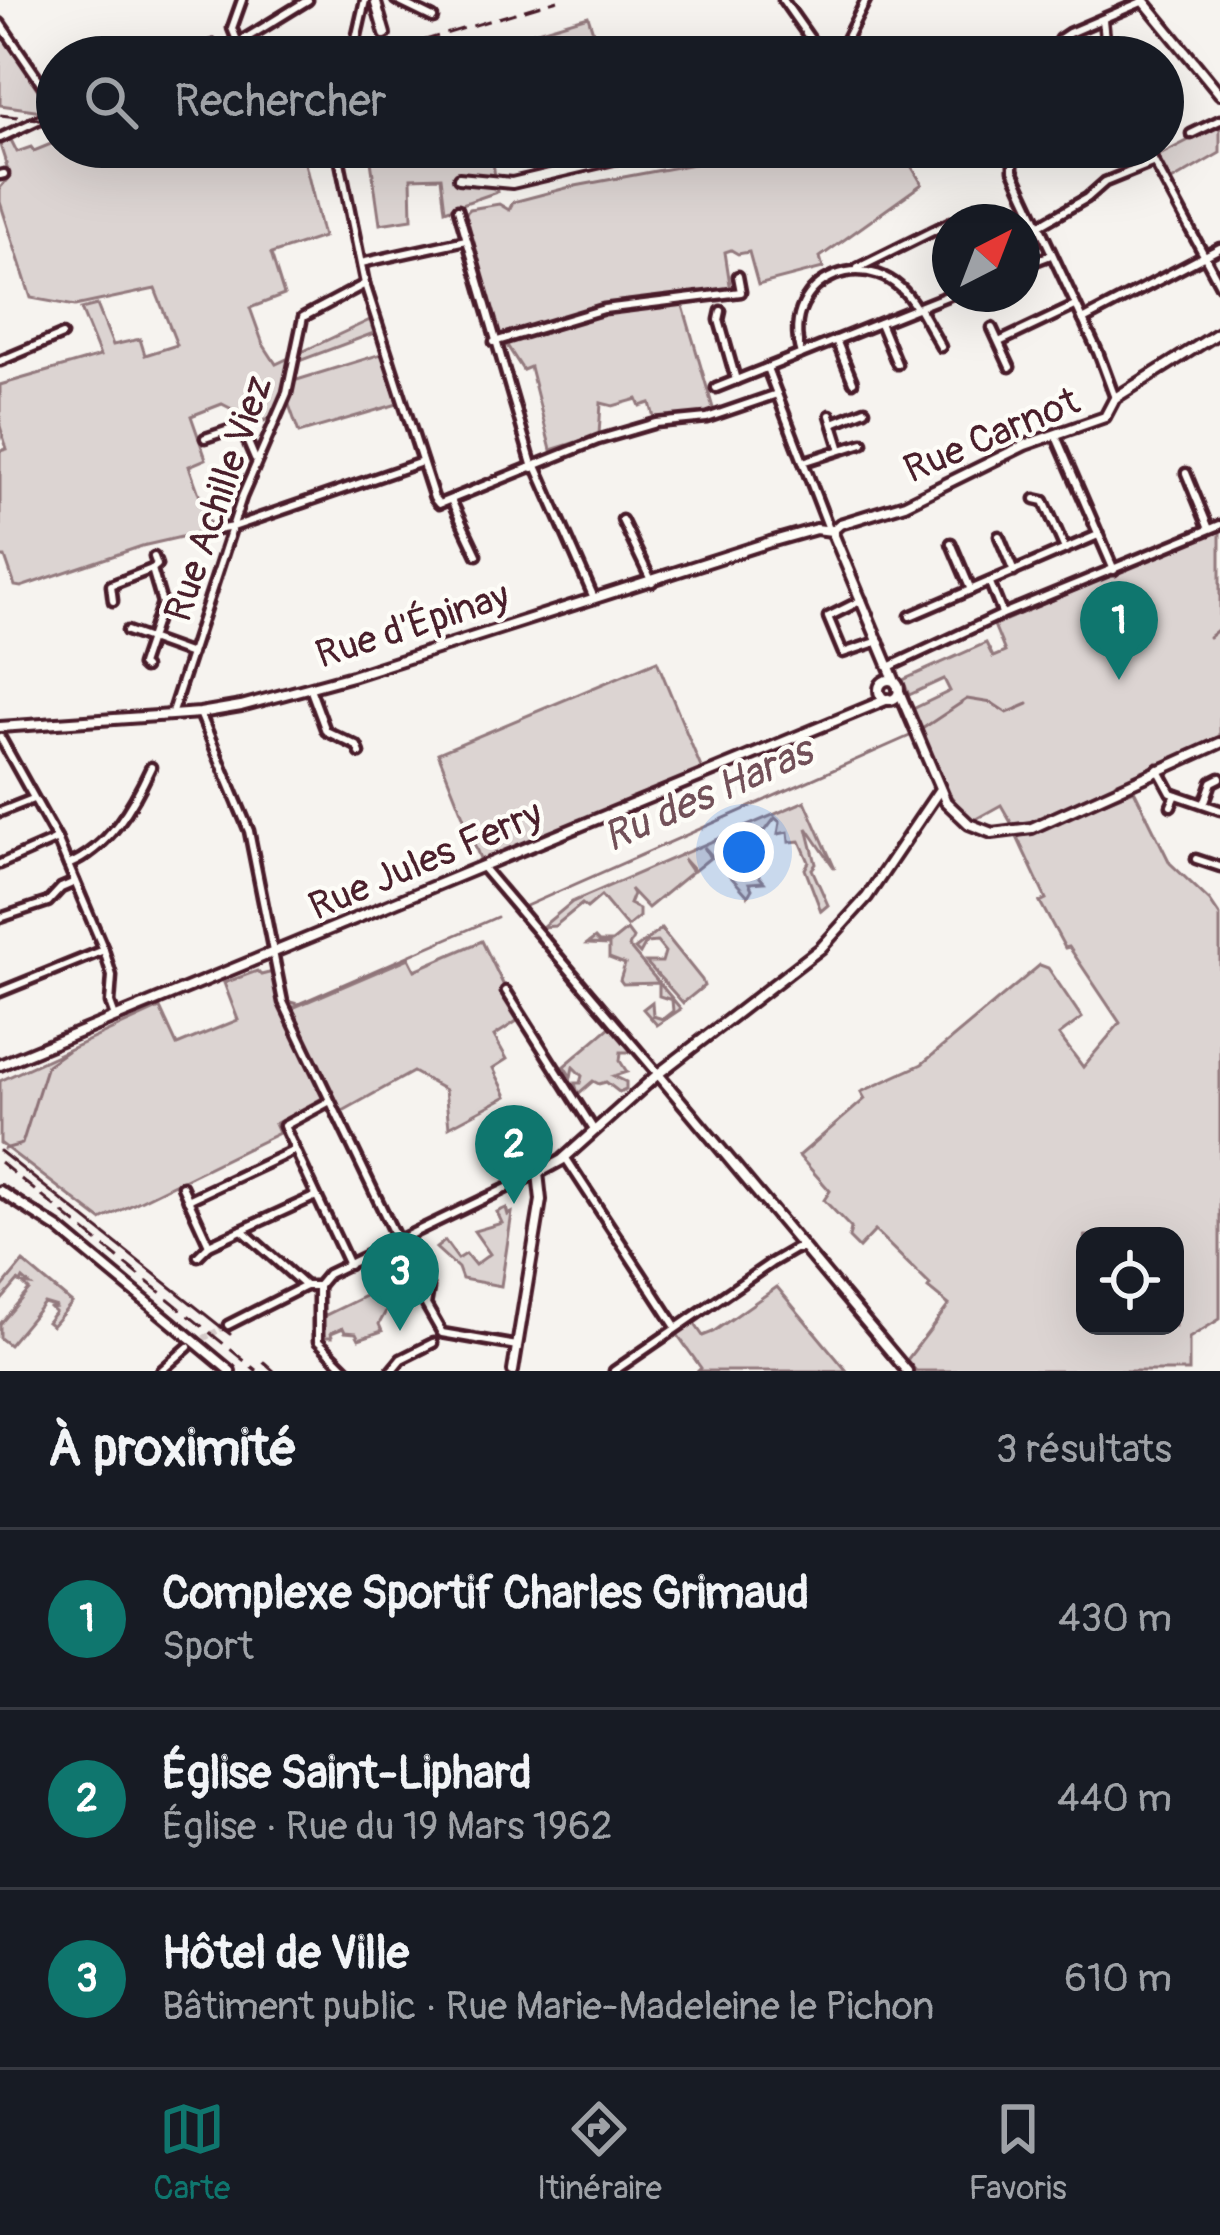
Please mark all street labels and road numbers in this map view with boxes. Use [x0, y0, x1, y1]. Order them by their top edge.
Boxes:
street label: Rue Achille Viez [153, 369, 283, 628]
street label: Rue Carnot [897, 376, 1087, 494]
street label: Rue d'Épinay [310, 571, 515, 680]
street label: Rue Jules Ferry [302, 789, 550, 932]

